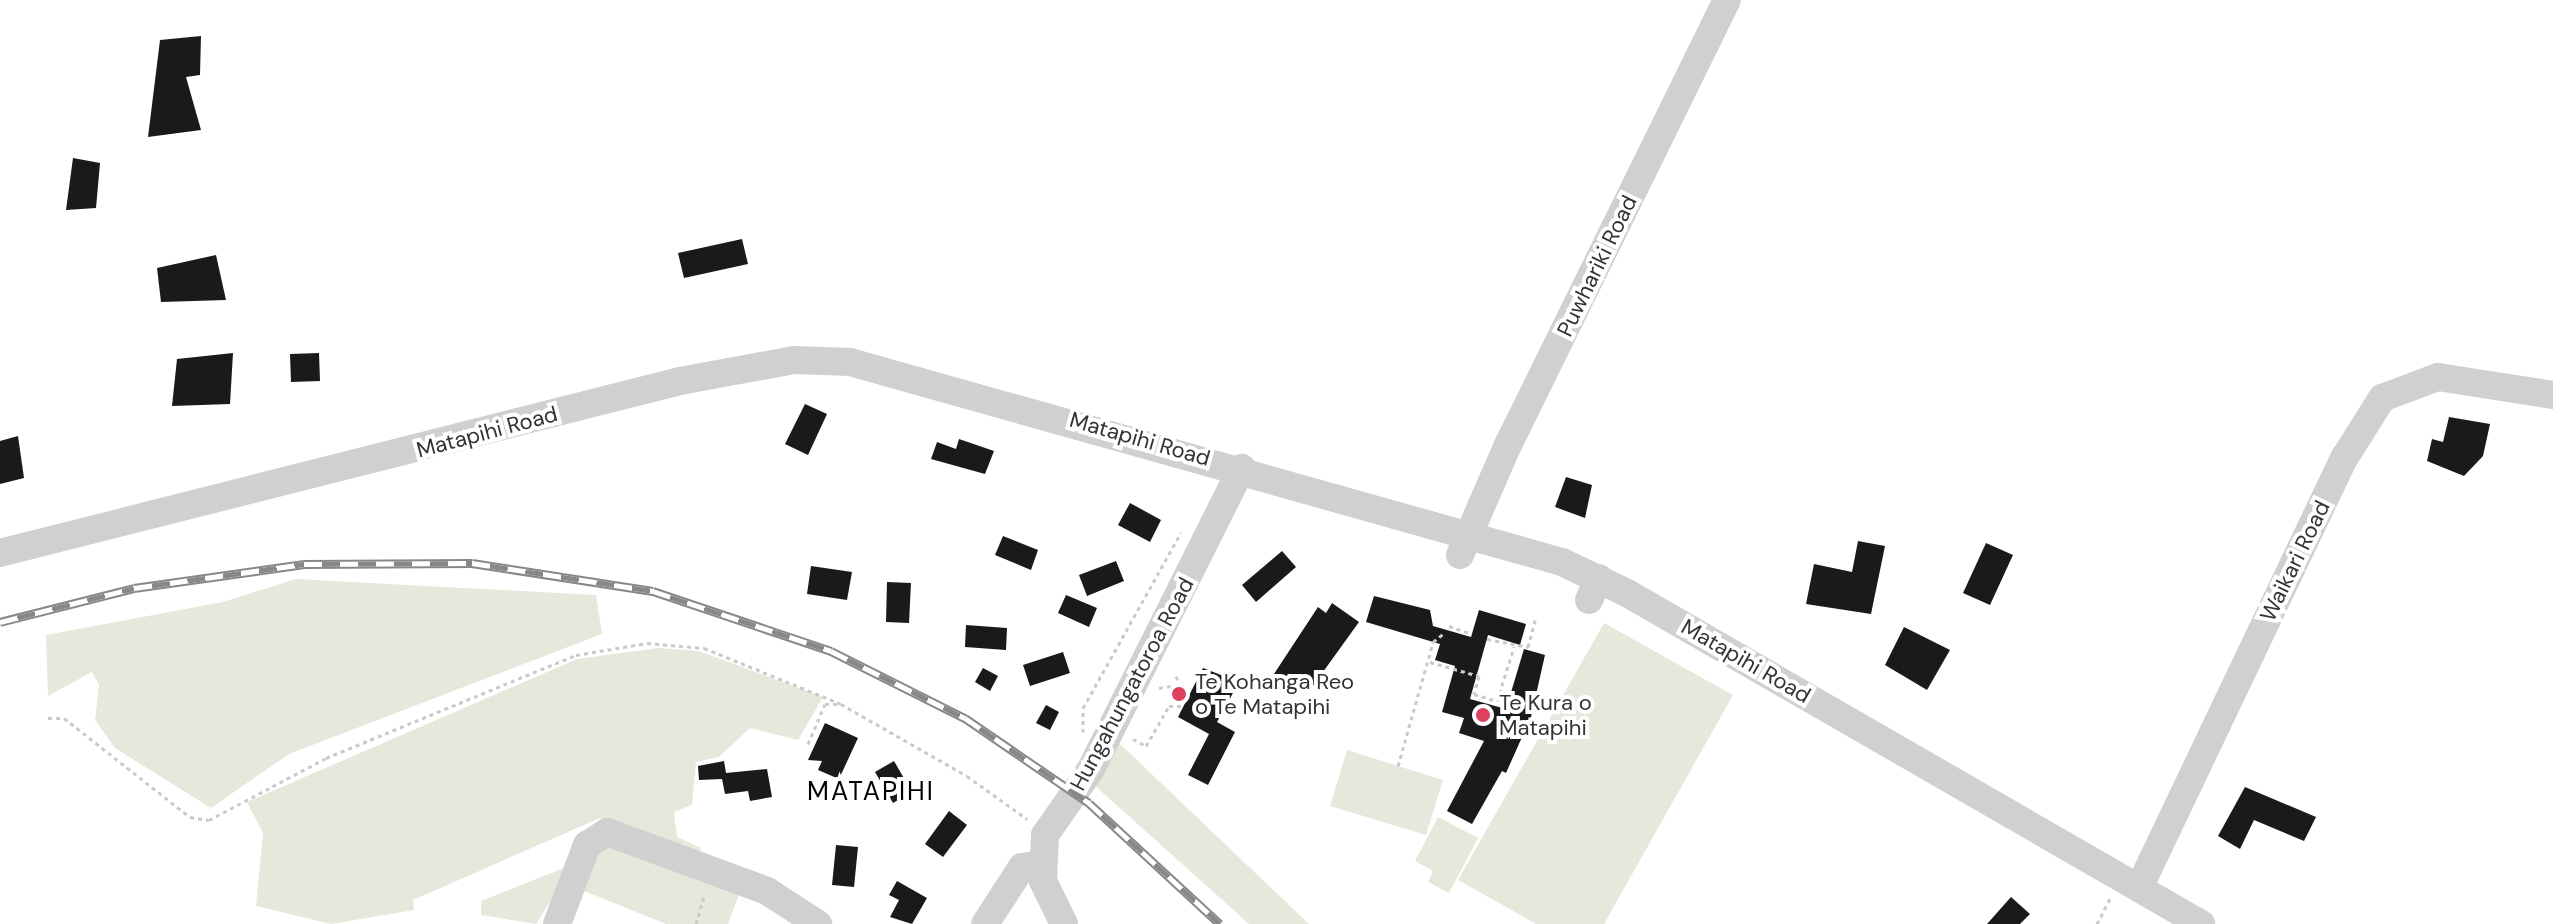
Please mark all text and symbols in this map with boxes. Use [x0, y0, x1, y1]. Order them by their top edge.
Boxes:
street label: Puwhariki Road [1551, 191, 1643, 341]
street label: Matapihi Road [414, 401, 560, 463]
street label: Matapihi Road [1067, 406, 1213, 472]
street label: Waikari Road [2254, 496, 2336, 626]
street label: Hungahungatoroa Road [1065, 573, 1199, 795]
street label: Matapihi Road [1677, 613, 1815, 709]
place label: Te Kohanga Reo o Te Matapihi [1195, 668, 1354, 720]
marker: Te Kohanga Reo o Te Matapihi [1170, 685, 1188, 703]
place label: Te Kura o Matapihi [1499, 689, 1592, 740]
marker: Te Kura o Matapihi [1474, 706, 1492, 724]
district label: MATAPIHI [807, 776, 935, 808]

